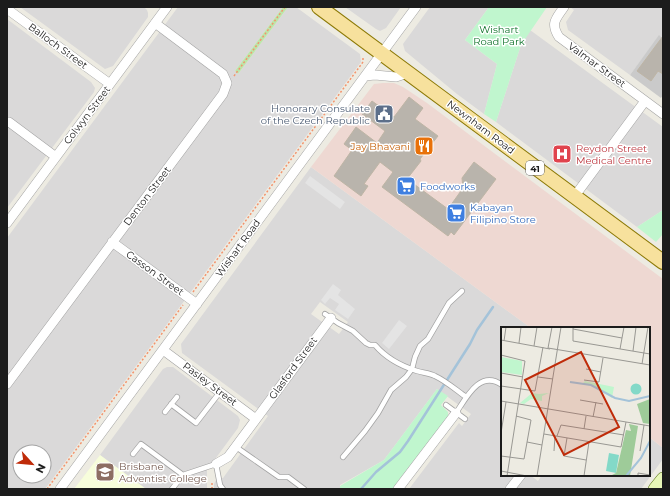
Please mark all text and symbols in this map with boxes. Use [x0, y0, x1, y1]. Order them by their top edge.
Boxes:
street label: Balloch Street [26, 20, 90, 72]
park label: Wishart Road Park [473, 23, 525, 48]
street label: Valmar Street [566, 40, 628, 90]
street label: Colwyn Street [61, 83, 113, 147]
street label: Newnham Road [444, 97, 518, 157]
place label: Honorary Consulate of the Czech Republic [261, 102, 370, 127]
public building icon: Honorary Consulate of the Czech Republic [373, 103, 395, 125]
restaurant icon: Jay Bhavani [413, 135, 435, 157]
place label: Jay Bhavani [350, 140, 410, 153]
place label: Reydon Street Medical Centre [576, 142, 652, 167]
hospital icon: Reydon Street Medical Centre [551, 143, 573, 165]
road number: 41 [526, 161, 544, 175]
street label: Denton Street [120, 164, 174, 228]
supermarket icon: Foodworks [395, 175, 417, 197]
place label: Foodworks [420, 180, 475, 193]
place label: Kabayan Filipino Store [470, 201, 536, 226]
supermarket icon: Kabayan Filipino Store [445, 202, 467, 224]
street label: Wishart Road [213, 217, 263, 279]
street label: Casson Street [123, 248, 187, 298]
inset map [501, 327, 650, 476]
street label: Glasford Street [266, 334, 320, 402]
street label: Pasley Street [180, 359, 240, 409]
north arrow [12, 444, 52, 484]
place label: Brisbane Adventist College [119, 460, 207, 485]
text: N [33, 461, 49, 476]
school or university icon: Brisbane Adventist College [94, 461, 116, 483]

